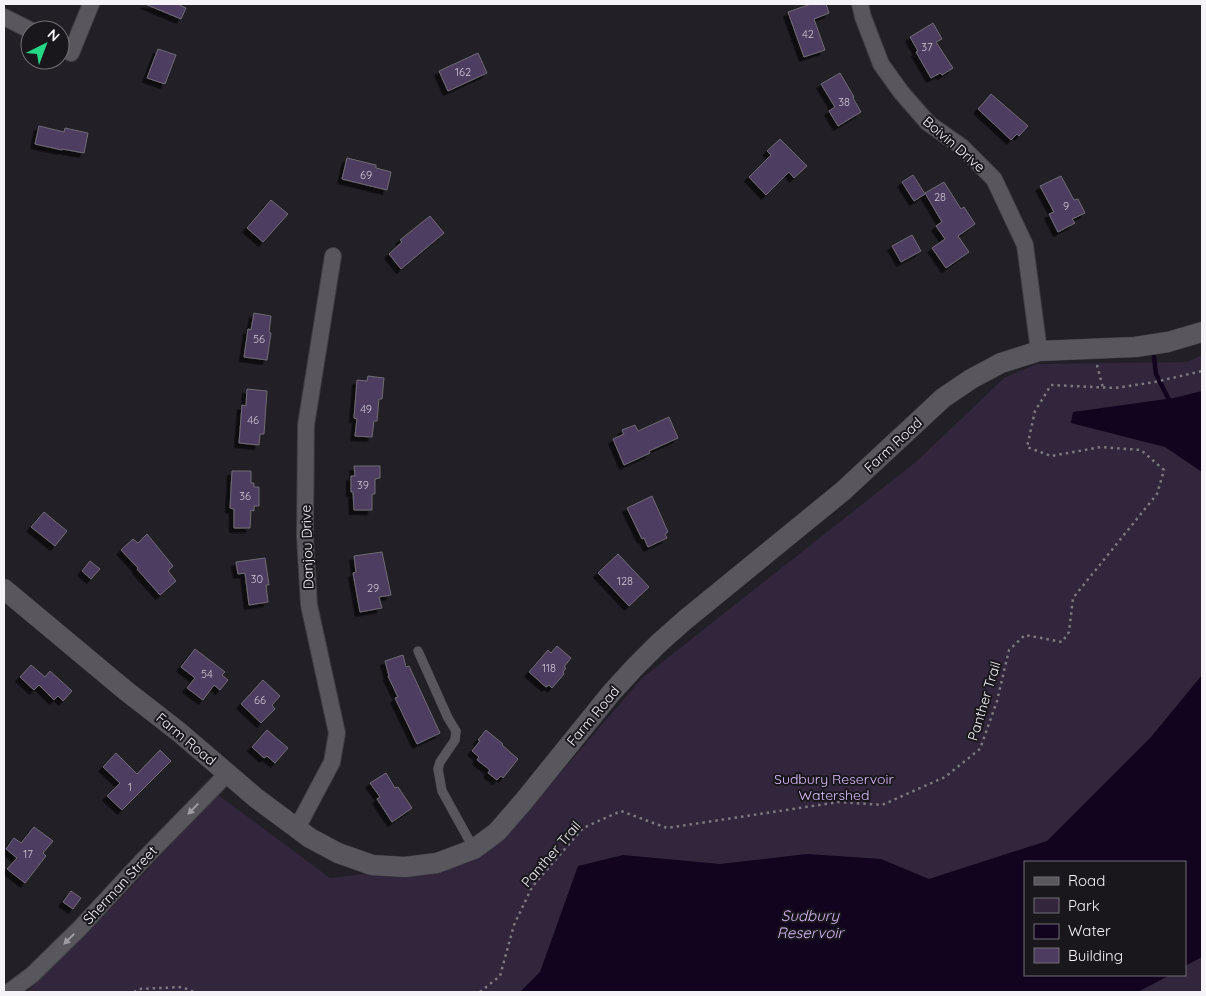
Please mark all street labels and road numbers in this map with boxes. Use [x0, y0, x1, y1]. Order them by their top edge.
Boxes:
street label: Boivin Drive [919, 112, 989, 176]
street label: Farm Road [860, 414, 926, 476]
street label: Danjou Drive [297, 504, 317, 589]
street label: Panther Trail [963, 659, 1005, 743]
street label: Farm Road [563, 682, 623, 750]
street label: Farm Road [152, 709, 220, 769]
street label: Panther Trail [517, 817, 585, 891]
street label: Sherman Street [79, 842, 161, 928]

